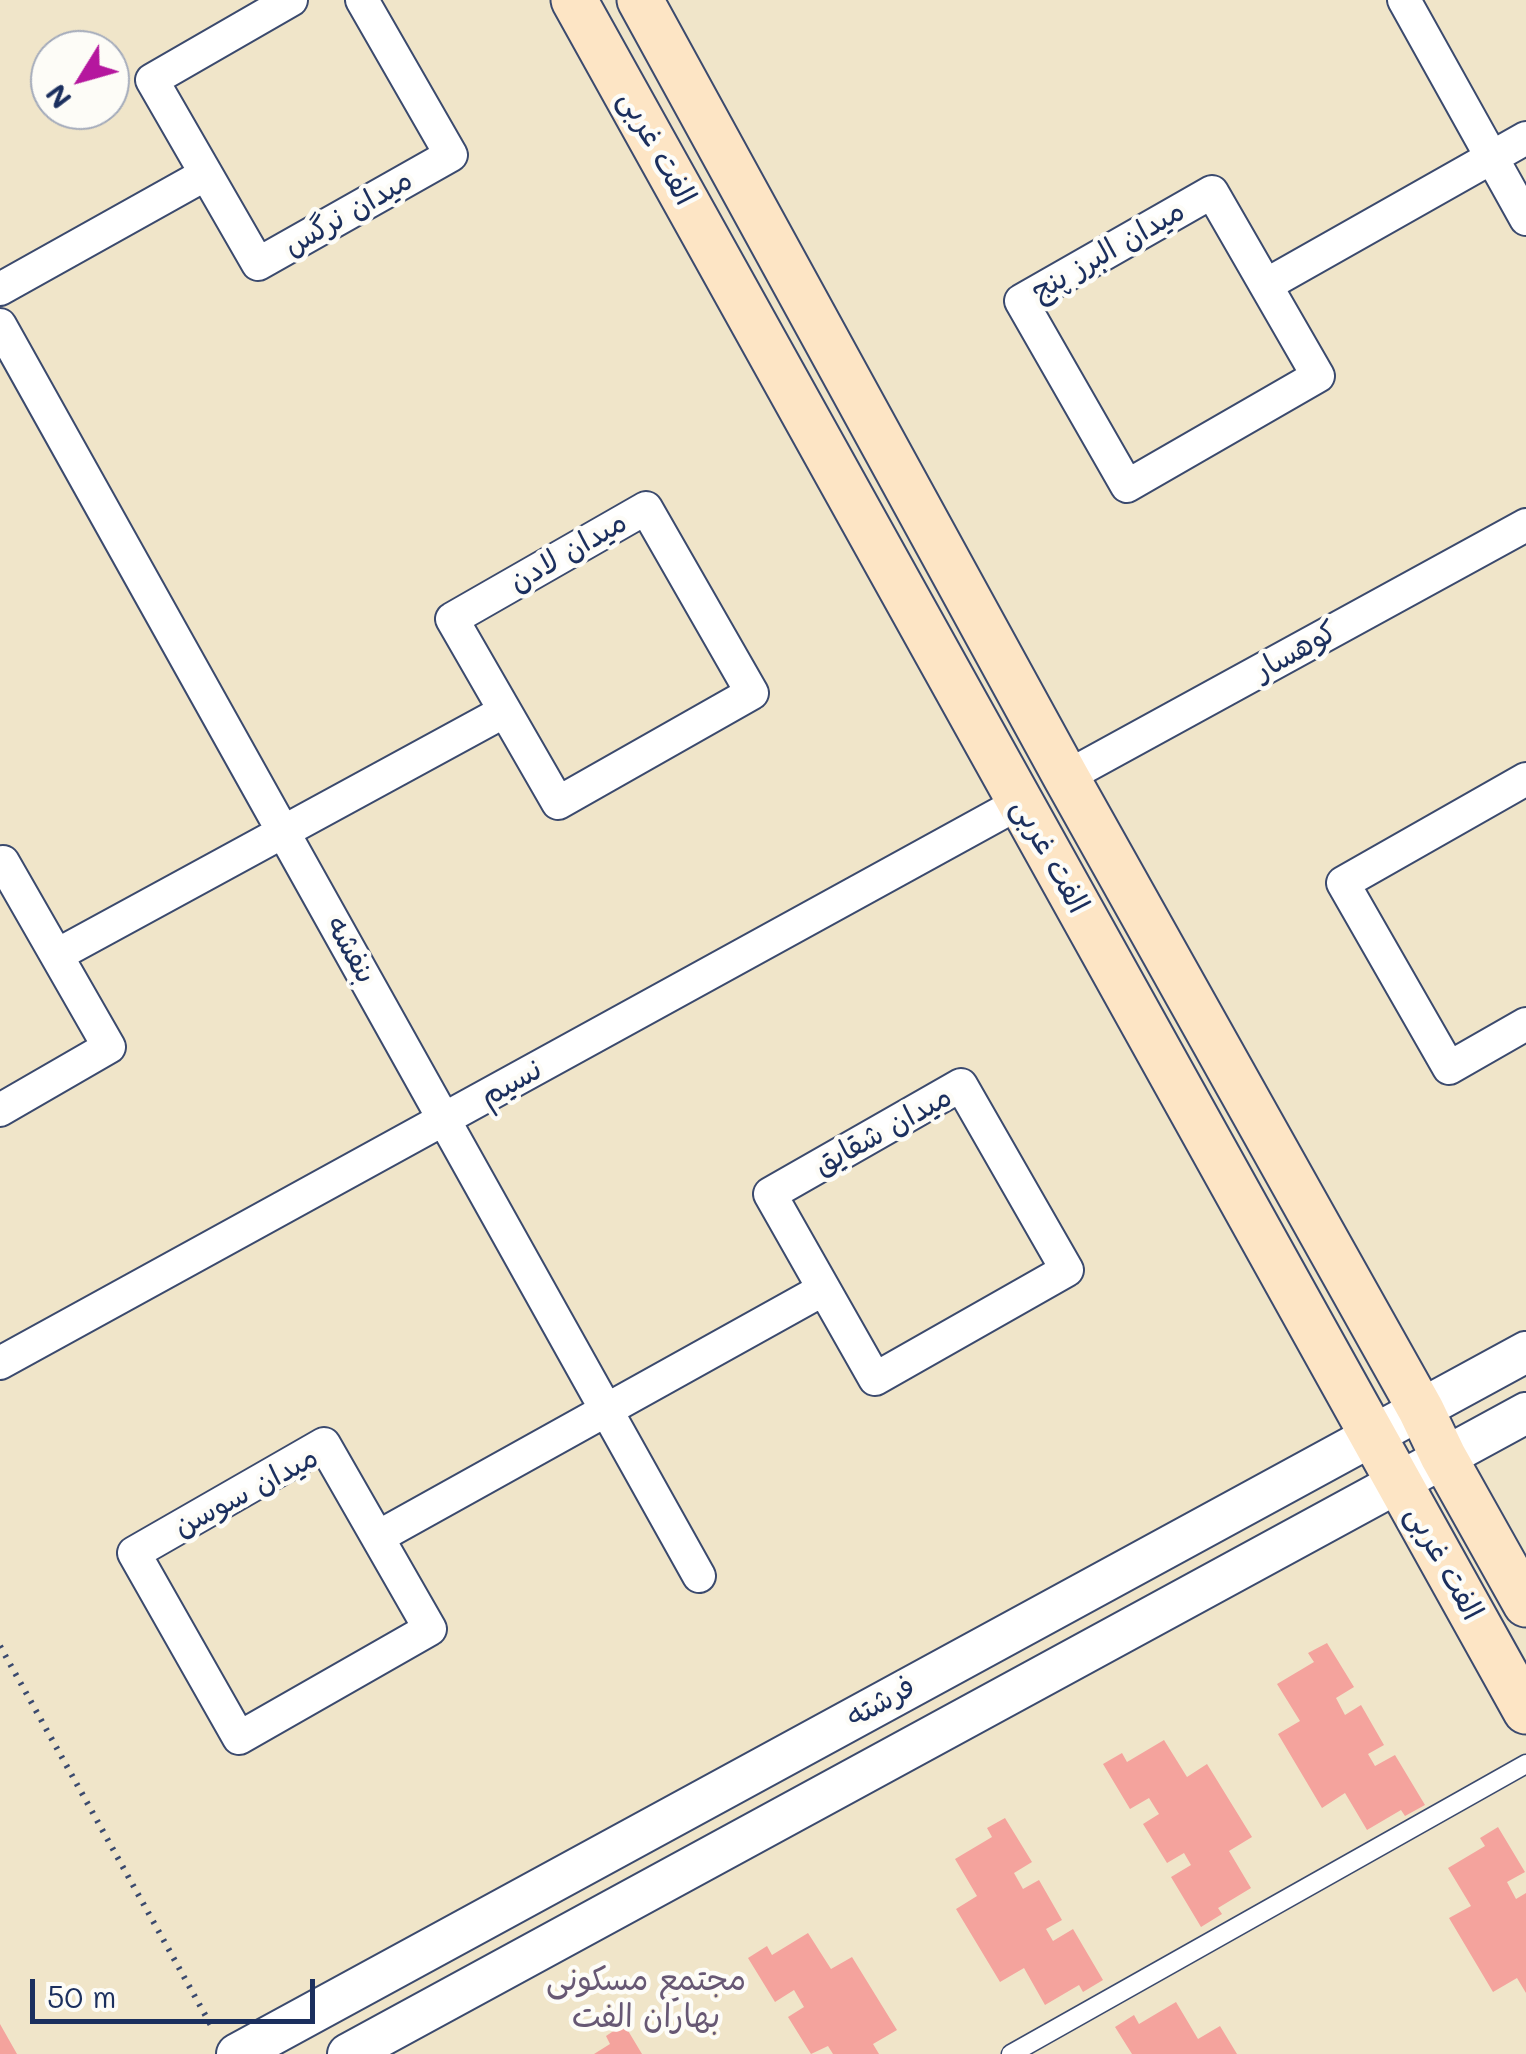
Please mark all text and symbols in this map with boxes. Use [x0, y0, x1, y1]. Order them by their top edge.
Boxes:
north arrow [30, 30, 130, 130]
text: N [37, 78, 78, 116]
street label: الفت غربی [611, 84, 703, 212]
street label: میدان نرگس [277, 162, 419, 264]
street label: میدان البرز پنج [1025, 193, 1191, 309]
street label: میدان لادن [503, 504, 633, 600]
street label: کوهسار [1248, 614, 1344, 688]
street label: الفت غربی [1004, 792, 1096, 920]
street label: بنفشه [318, 910, 384, 990]
street label: نسیم [474, 1051, 548, 1115]
street label: میدان شقایق [808, 1078, 958, 1184]
street label: میدان سوسن [168, 1439, 324, 1545]
street label: الفت غربی [1398, 1499, 1490, 1627]
street label: فرشته [840, 1669, 922, 1735]
scale bar [35, 1959, 320, 2021]
district label: مجتمع مسکونی بهاران الفت [546, 1961, 746, 2036]
text: 50 m [47, 1976, 117, 2016]

